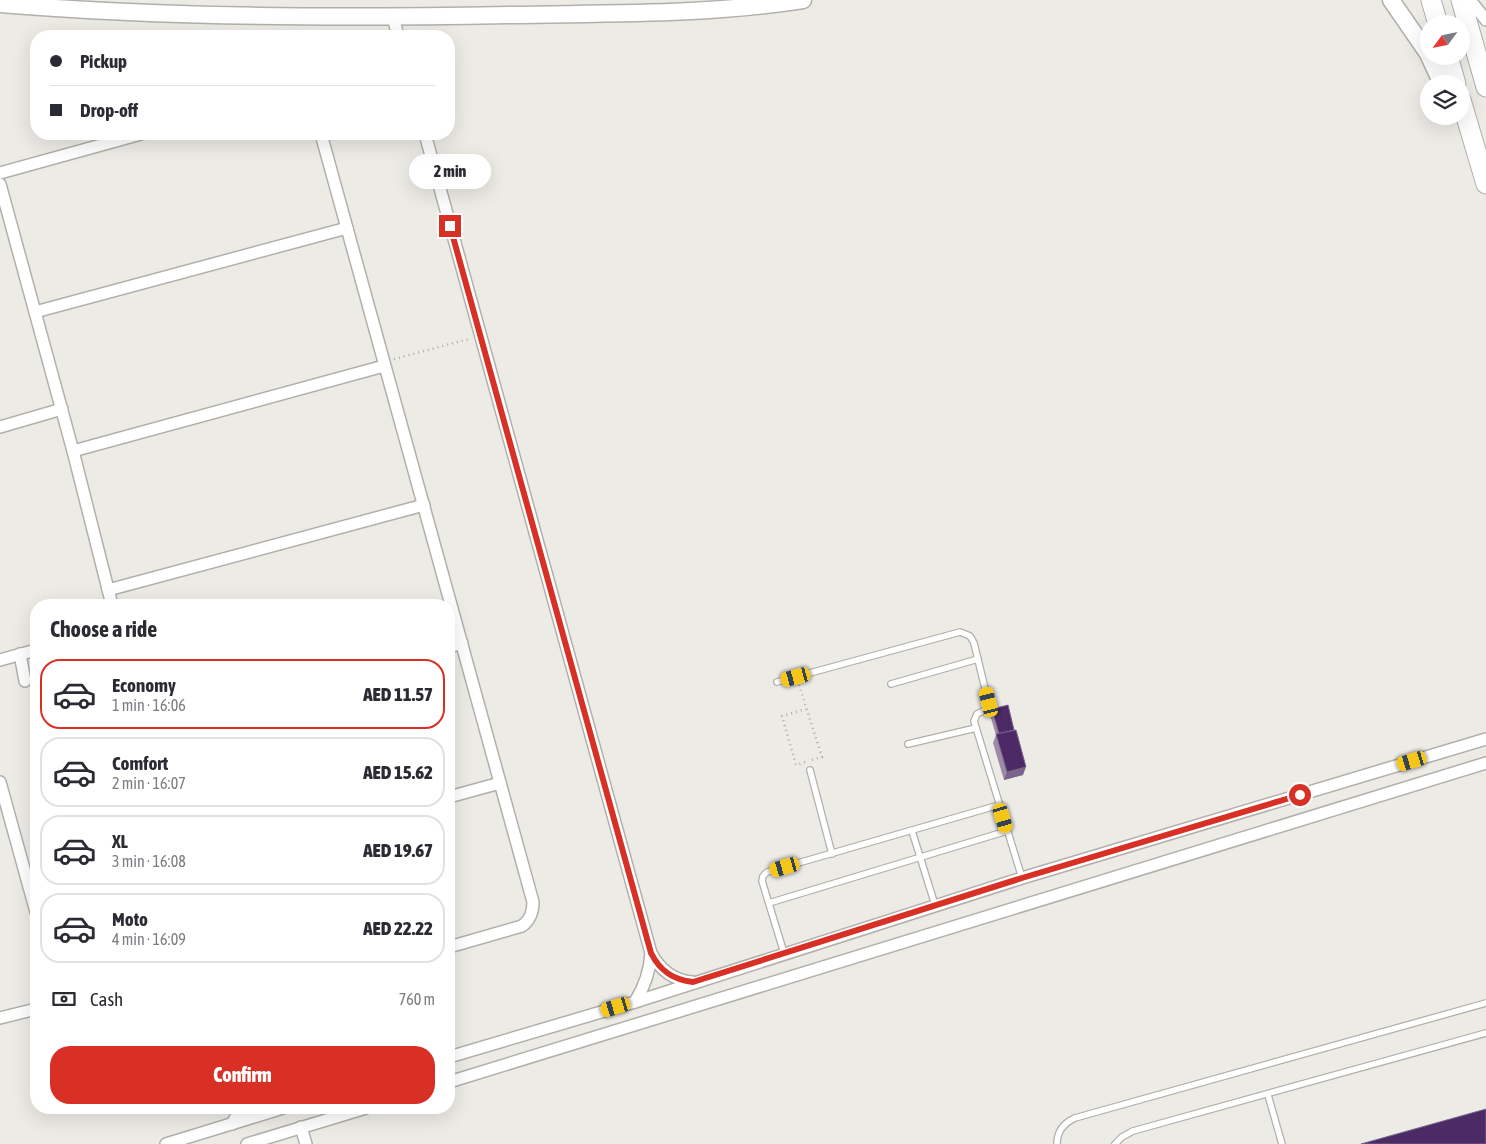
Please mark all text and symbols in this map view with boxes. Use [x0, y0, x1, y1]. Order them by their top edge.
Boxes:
north arrow [1420, 15, 1470, 65]
map controls [1420, 15, 1470, 125]
text: Pickup [80, 50, 127, 72]
button: layers [1420, 75, 1470, 125]
text: Drop-off [80, 99, 138, 121]
callout: 2 min [409, 154, 491, 188]
text: 2 min [434, 162, 466, 180]
route end [439, 215, 461, 237]
text: Choose a ride [50, 616, 157, 642]
car [779, 666, 812, 688]
icon: car [52, 672, 97, 717]
text: Economy [112, 674, 176, 696]
text: AED 11.57 [363, 683, 433, 705]
car [978, 686, 999, 718]
text: 1 min · 16:06 [112, 696, 186, 714]
car [1395, 749, 1428, 773]
icon: car [52, 750, 97, 795]
text: Comfort [112, 752, 168, 774]
text: AED 15.62 [363, 761, 433, 783]
text: 2 min · 16:07 [112, 774, 186, 792]
route start [1289, 784, 1311, 806]
car [991, 801, 1014, 835]
icon: car [52, 828, 97, 873]
text: XL [112, 830, 128, 852]
text: AED 19.67 [363, 839, 433, 861]
text: 3 min · 16:08 [112, 852, 186, 870]
car [768, 856, 801, 878]
icon: car [52, 906, 97, 951]
text: Moto [112, 908, 148, 930]
text: AED 22.22 [363, 917, 433, 939]
text: 4 min · 16:09 [112, 930, 186, 948]
icon: cash [50, 985, 78, 1013]
text: Cash [90, 988, 123, 1010]
text: 760 m [399, 990, 435, 1008]
car [599, 995, 632, 1019]
button: Confirm [50, 1046, 435, 1104]

